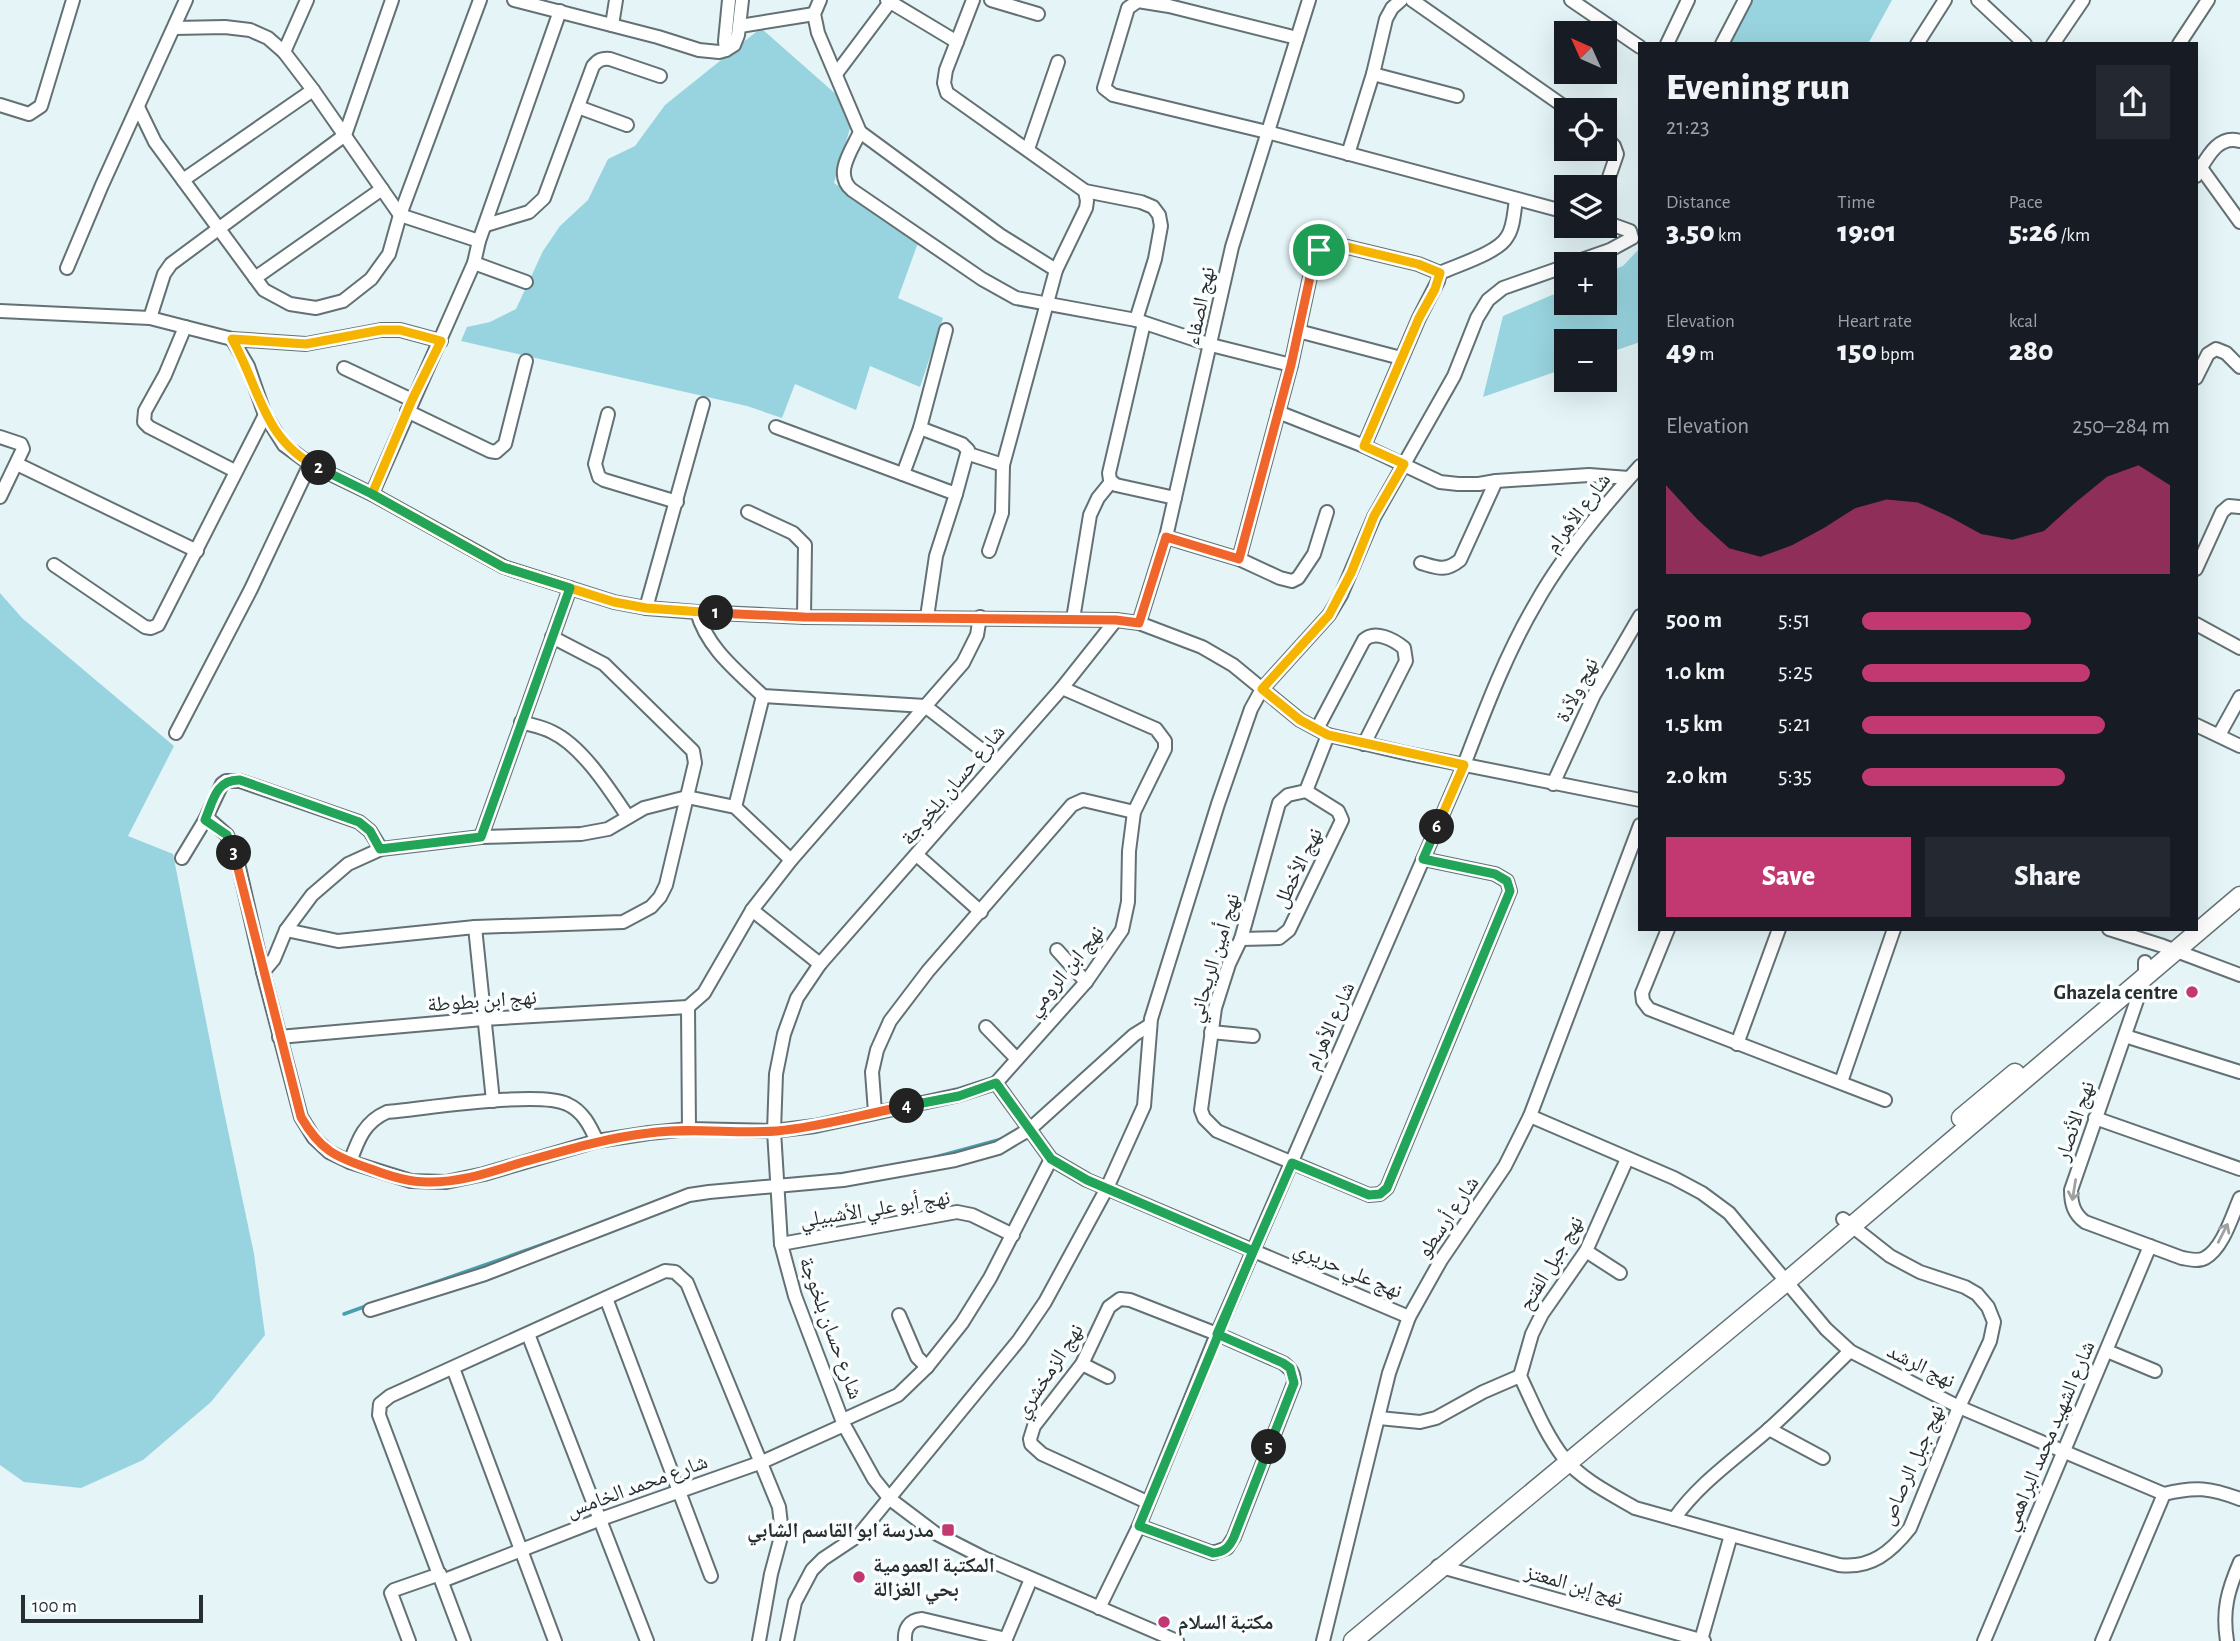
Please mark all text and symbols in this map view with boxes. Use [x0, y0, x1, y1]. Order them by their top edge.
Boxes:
north arrow [1554, 21, 1617, 84]
map controls [1554, 21, 1617, 392]
button: share [2096, 65, 2170, 139]
text: Evening run [1666, 69, 1850, 107]
button: locate [1554, 98, 1617, 161]
text: 21:23 [1666, 116, 1710, 139]
button: layers [1554, 175, 1617, 238]
text: Distance [1666, 193, 1730, 212]
text: Time [1837, 193, 1875, 212]
text: Pace [2009, 193, 2043, 212]
text: 3.50 [1666, 217, 1715, 247]
text: 19:01 [1837, 217, 1896, 247]
text: 5:26 [2009, 217, 2058, 247]
pin [1289, 220, 1349, 280]
text: km [1715, 226, 1742, 245]
text: /km [2058, 226, 2090, 245]
icon: arrive [1300, 231, 1338, 269]
button: + [1554, 252, 1617, 315]
street label: نهج الصفاء [1181, 265, 1221, 348]
text: Elevation [1666, 312, 1735, 331]
text: Heart rate [1837, 312, 1912, 331]
text: kcal [2009, 312, 2038, 331]
button: − [1554, 329, 1617, 392]
text: 49 [1666, 336, 1696, 366]
text: 150 [1837, 336, 1877, 366]
text: 280 [2009, 336, 2054, 366]
text: m [1696, 345, 1714, 364]
text: bpm [1877, 345, 1915, 364]
text: Elevation [1666, 415, 1749, 438]
text: 250–284 m [2072, 415, 2170, 438]
pin: 2 [302, 450, 336, 486]
text: 2 [314, 458, 323, 477]
street label: شارع الأهرام [1541, 469, 1617, 559]
pin: 1 [698, 596, 734, 630]
text: 1 [712, 603, 719, 622]
text: 500 m [1666, 609, 1722, 632]
text: 5:51 [1778, 609, 1810, 632]
street label: نهج ولاّدة [1552, 654, 1604, 727]
text: 1.0 km [1666, 661, 1725, 684]
text: 5:25 [1778, 661, 1813, 684]
text: 1.5 km [1666, 713, 1723, 736]
text: 5:21 [1778, 713, 1811, 736]
street label: شارع حسان بلخوجة [897, 721, 1011, 850]
text: 2.0 km [1666, 765, 1728, 788]
text: 5:35 [1778, 765, 1812, 788]
pin: 6 [1420, 810, 1454, 844]
text: 6 [1432, 817, 1441, 836]
street label: نهج الأخطل [1270, 825, 1328, 912]
pin: 3 [216, 836, 252, 870]
button: Save [1666, 837, 1911, 917]
button: Share [1925, 837, 2170, 917]
text: 3 [229, 843, 238, 862]
street label: نهج أمين الريحاني [1182, 890, 1249, 1027]
street label: نهج ابن الرومي [1022, 922, 1112, 1024]
street label: شارع الأهرام [1301, 979, 1361, 1074]
place label: Ghazela centre [2054, 982, 2178, 1003]
marker: Ghazela centre [2184, 984, 2200, 1000]
street label: نهج ابن بطوطة [426, 987, 538, 1017]
street label: نهج الأنصار [2051, 1078, 2100, 1165]
pin: 4 [890, 1088, 925, 1124]
text: 4 [902, 1096, 911, 1115]
street label: شارع أرسطو [1411, 1171, 1484, 1263]
one-way arrow [2067, 1178, 2080, 1201]
street label: نهج أبو علي الأشبيلي [798, 1184, 952, 1237]
street label: نهج جبل الفتح [1515, 1212, 1589, 1315]
one-way arrow [2216, 1224, 2230, 1244]
street label: نهج علي حريري [1289, 1238, 1405, 1307]
street label: شارع حسان بلخوجة [794, 1254, 866, 1402]
street label: نهج الزمخشري [1011, 1320, 1092, 1425]
street label: شارع الشهيد محمد البراهمي [1999, 1338, 2103, 1536]
street label: نهج الرشد [1883, 1340, 1958, 1394]
street label: نهج جبل الرصاص [1876, 1402, 1950, 1529]
pin: 5 [1252, 1430, 1286, 1464]
text: 5 [1264, 1437, 1273, 1456]
street label: شارع محمد الخامس [564, 1451, 711, 1523]
place label: مدرسة ابو القاسم الشابي [747, 1520, 934, 1546]
marker: مدرسة ابو القاسم الشابي [940, 1522, 956, 1538]
place label: المكتبة العمومية بحي الغزالة [873, 1555, 995, 1605]
street label: نهج إبن المعتز [1521, 1561, 1625, 1612]
marker: المكتبة العمومية بحي الغزالة [851, 1569, 867, 1585]
scale bar [21, 1592, 203, 1624]
text: 100 m [32, 1597, 77, 1616]
place label: مكتبة السلام [1178, 1612, 1273, 1636]
marker: مكتبة السلام [1156, 1614, 1172, 1630]

